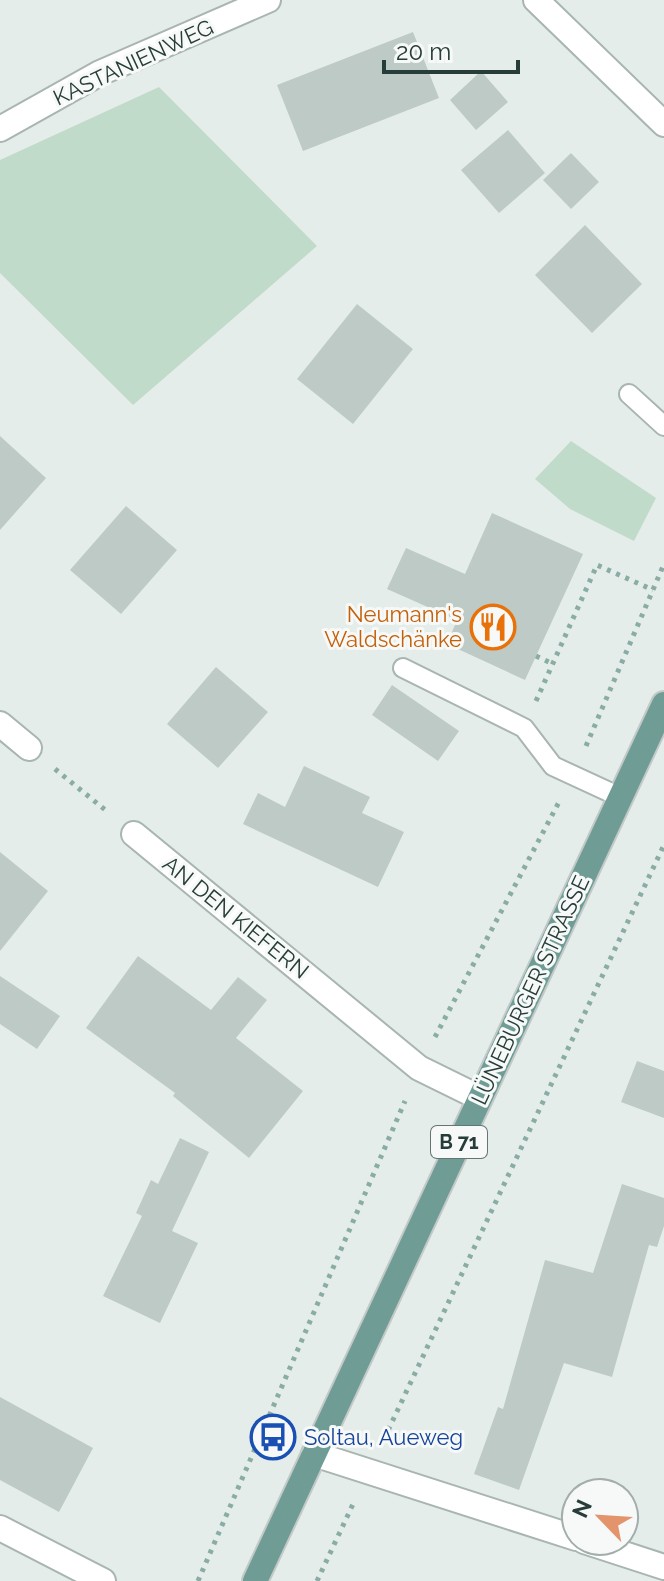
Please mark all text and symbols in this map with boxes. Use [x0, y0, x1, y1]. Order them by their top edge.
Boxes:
street label: KASTANIENWEG [49, 14, 217, 110]
scale bar [384, 24, 518, 74]
text: 20 m [396, 37, 451, 66]
place label: Neumann's Waldschänke [324, 601, 462, 652]
restaurant icon: Neumann's Waldschänke [469, 603, 517, 651]
street label: AN DEN KIEFERN [158, 850, 314, 984]
street label: LÜNEBURGER STRASSE [465, 871, 595, 1109]
road number: B 71 [431, 1126, 487, 1158]
bus stop icon: Soltau, Aueweg [249, 1413, 297, 1461]
place label: Soltau, Aueweg [304, 1424, 463, 1450]
north arrow [560, 1477, 640, 1557]
text: N [567, 1495, 597, 1522]

